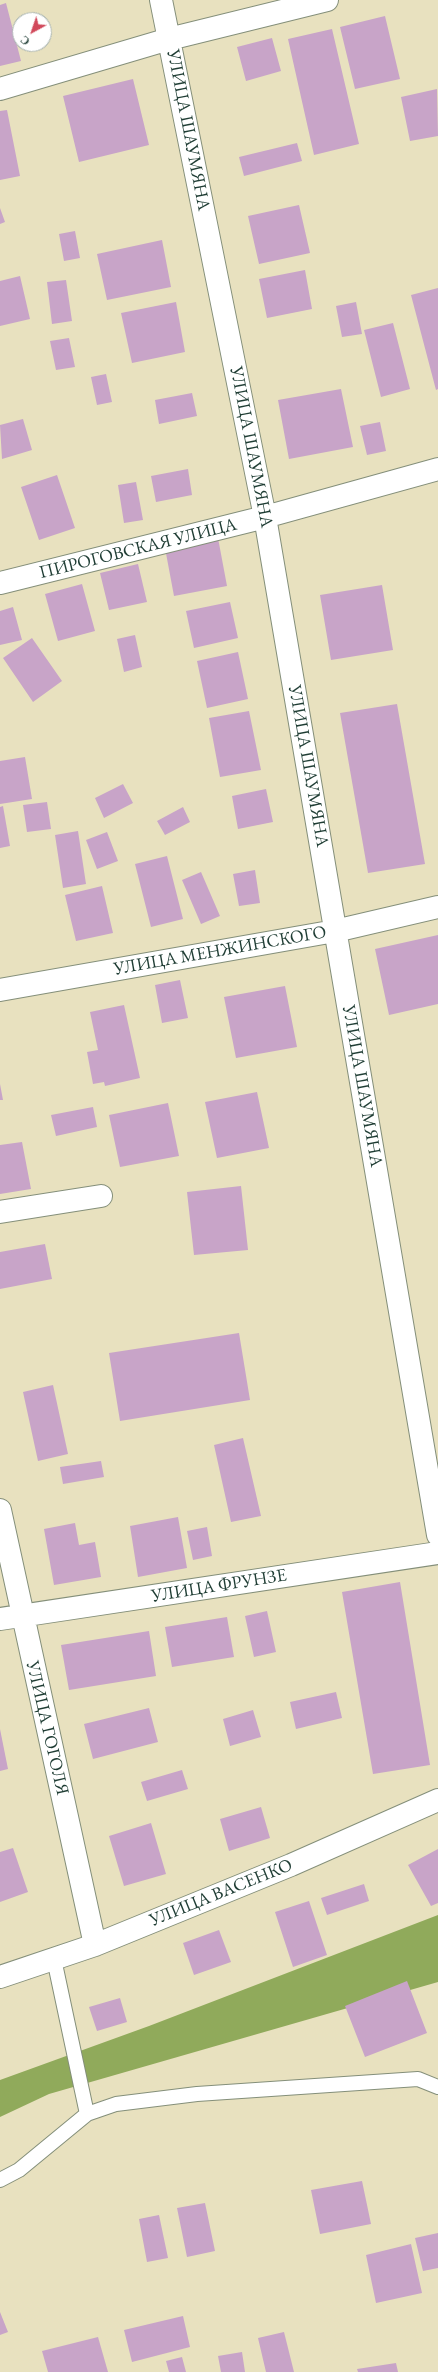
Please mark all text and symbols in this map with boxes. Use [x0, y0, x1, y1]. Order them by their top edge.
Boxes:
north arrow [12, 12, 52, 52]
text: С [17, 33, 32, 48]
street label: УЛИЦА ШАУМЯНА [162, 47, 214, 213]
street label: УЛИЦА ШАУМЯНА [225, 364, 277, 530]
street label: ПИРОГОВСКАЯ УЛИЦА [37, 514, 239, 584]
street label: УЛИЦА ШАУМЯНА [283, 683, 333, 849]
street label: УЛИЦА МЕНЖИНСКОГО [112, 922, 328, 980]
street label: УЛИЦА ШАУМЯНА [337, 1003, 387, 1169]
street label: УЛИЦА ФРУНЗЕ [150, 1565, 288, 1607]
street label: УЛИЦА ГОГОЛЯ [21, 1659, 73, 1797]
street label: УЛИЦА ВАСЕНКО [146, 1854, 296, 1932]

